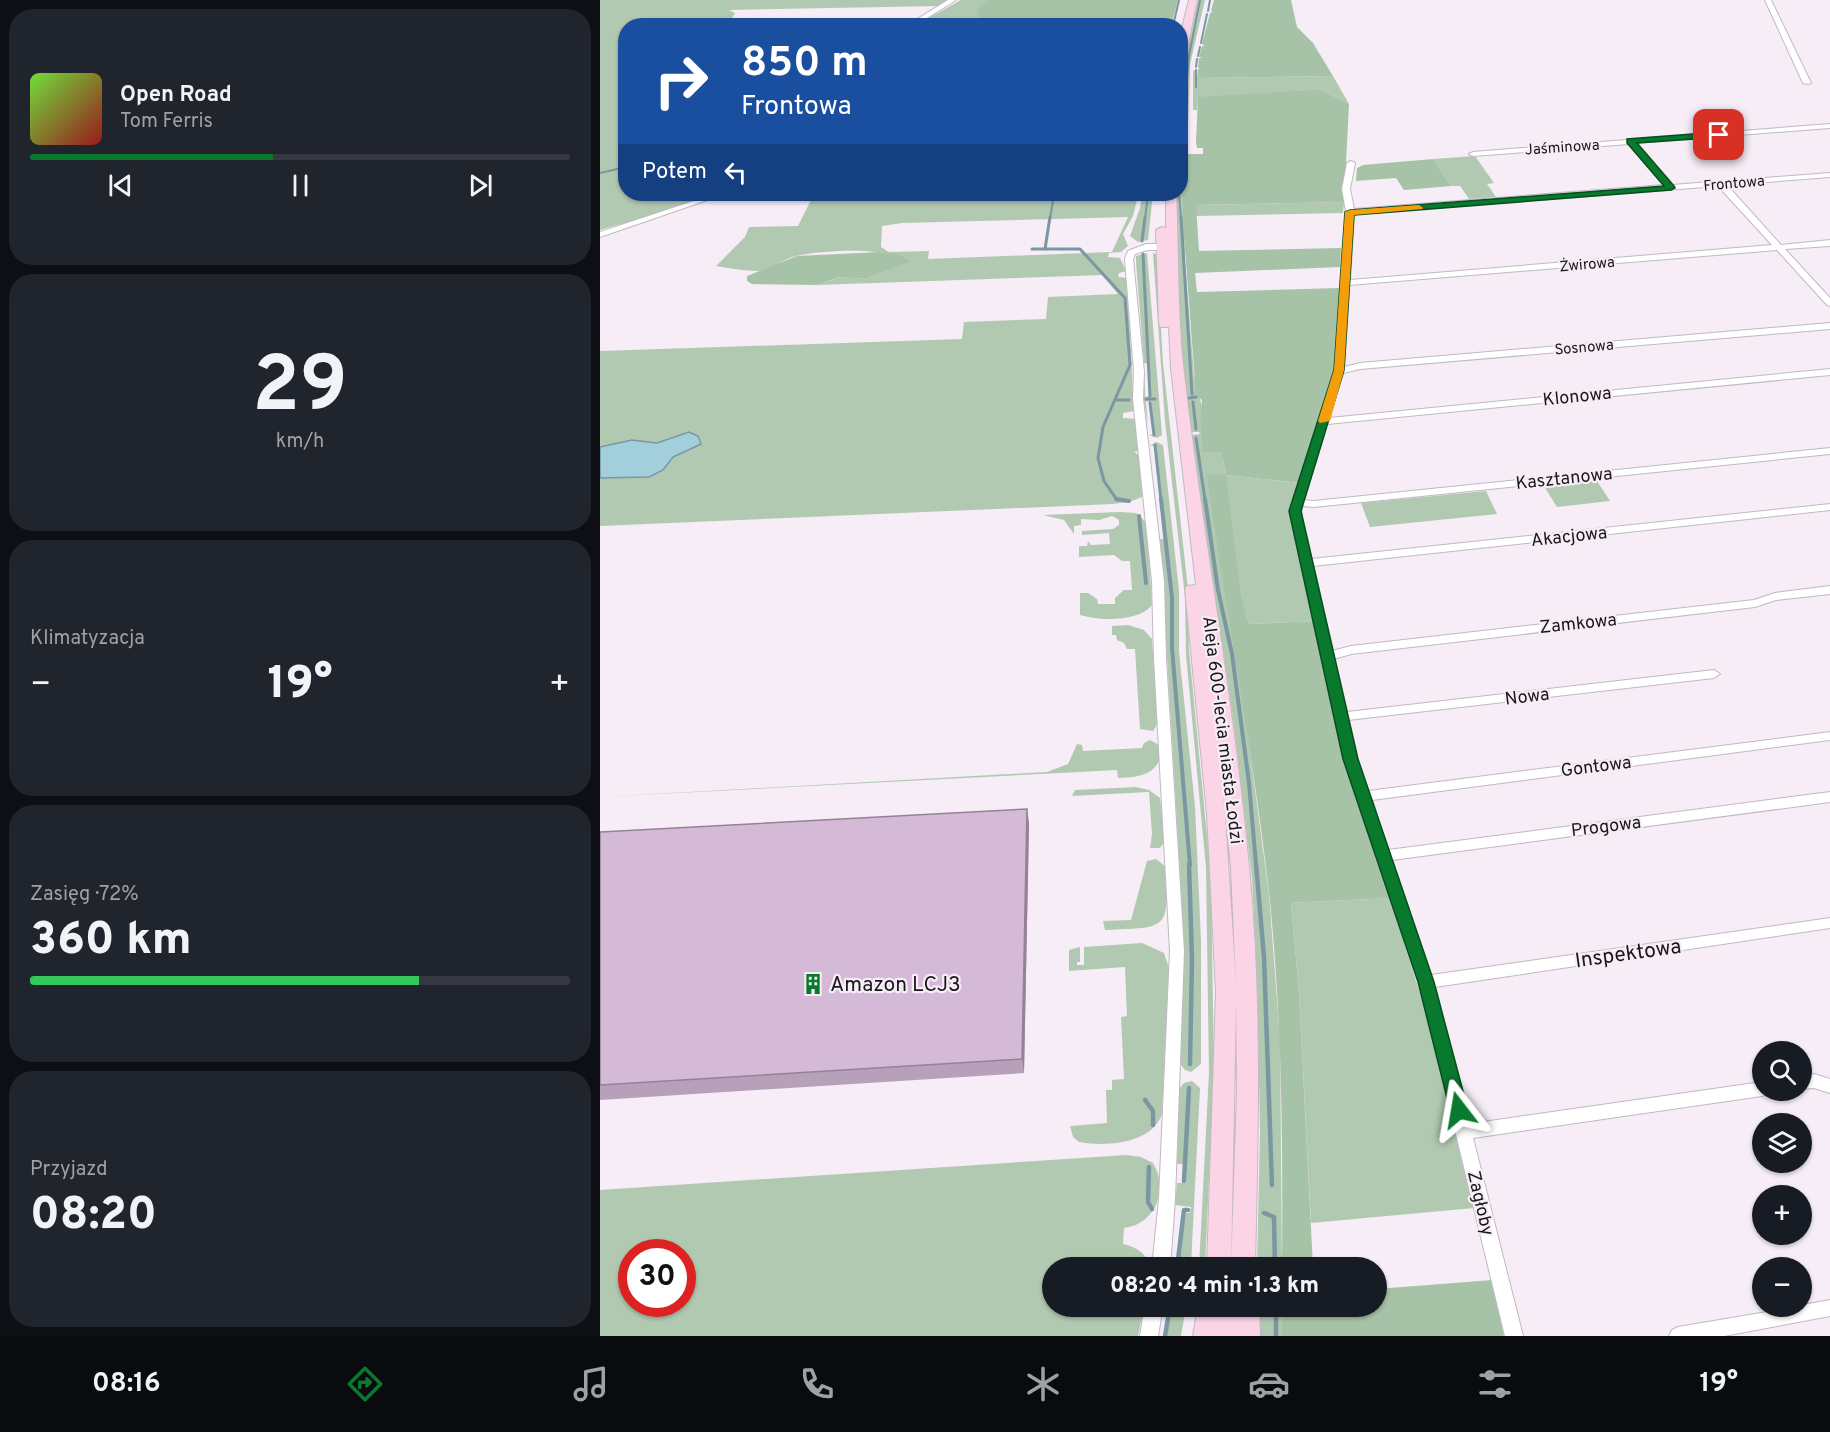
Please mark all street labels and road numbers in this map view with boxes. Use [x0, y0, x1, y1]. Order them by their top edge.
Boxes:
street label: Jaśminowa [1524, 136, 1600, 161]
street label: Frontowa [1703, 172, 1766, 197]
street label: Żwirowa [1559, 253, 1616, 277]
street label: Sosnowa [1554, 336, 1615, 361]
street label: Klonowa [1542, 382, 1613, 413]
street label: Kasztanowa [1515, 463, 1614, 496]
street label: Akacjowa [1530, 522, 1608, 553]
street label: Zamkowa [1538, 609, 1618, 640]
street label: Aleja 600-lecia miasta Łodzi [1196, 615, 1247, 846]
street label: Nowa [1504, 683, 1551, 712]
street label: Gontowa [1560, 752, 1633, 783]
street label: Progowa [1570, 812, 1642, 843]
street label: Inspektowa [1573, 934, 1683, 975]
street label: Zagłoby [1461, 1169, 1498, 1238]

